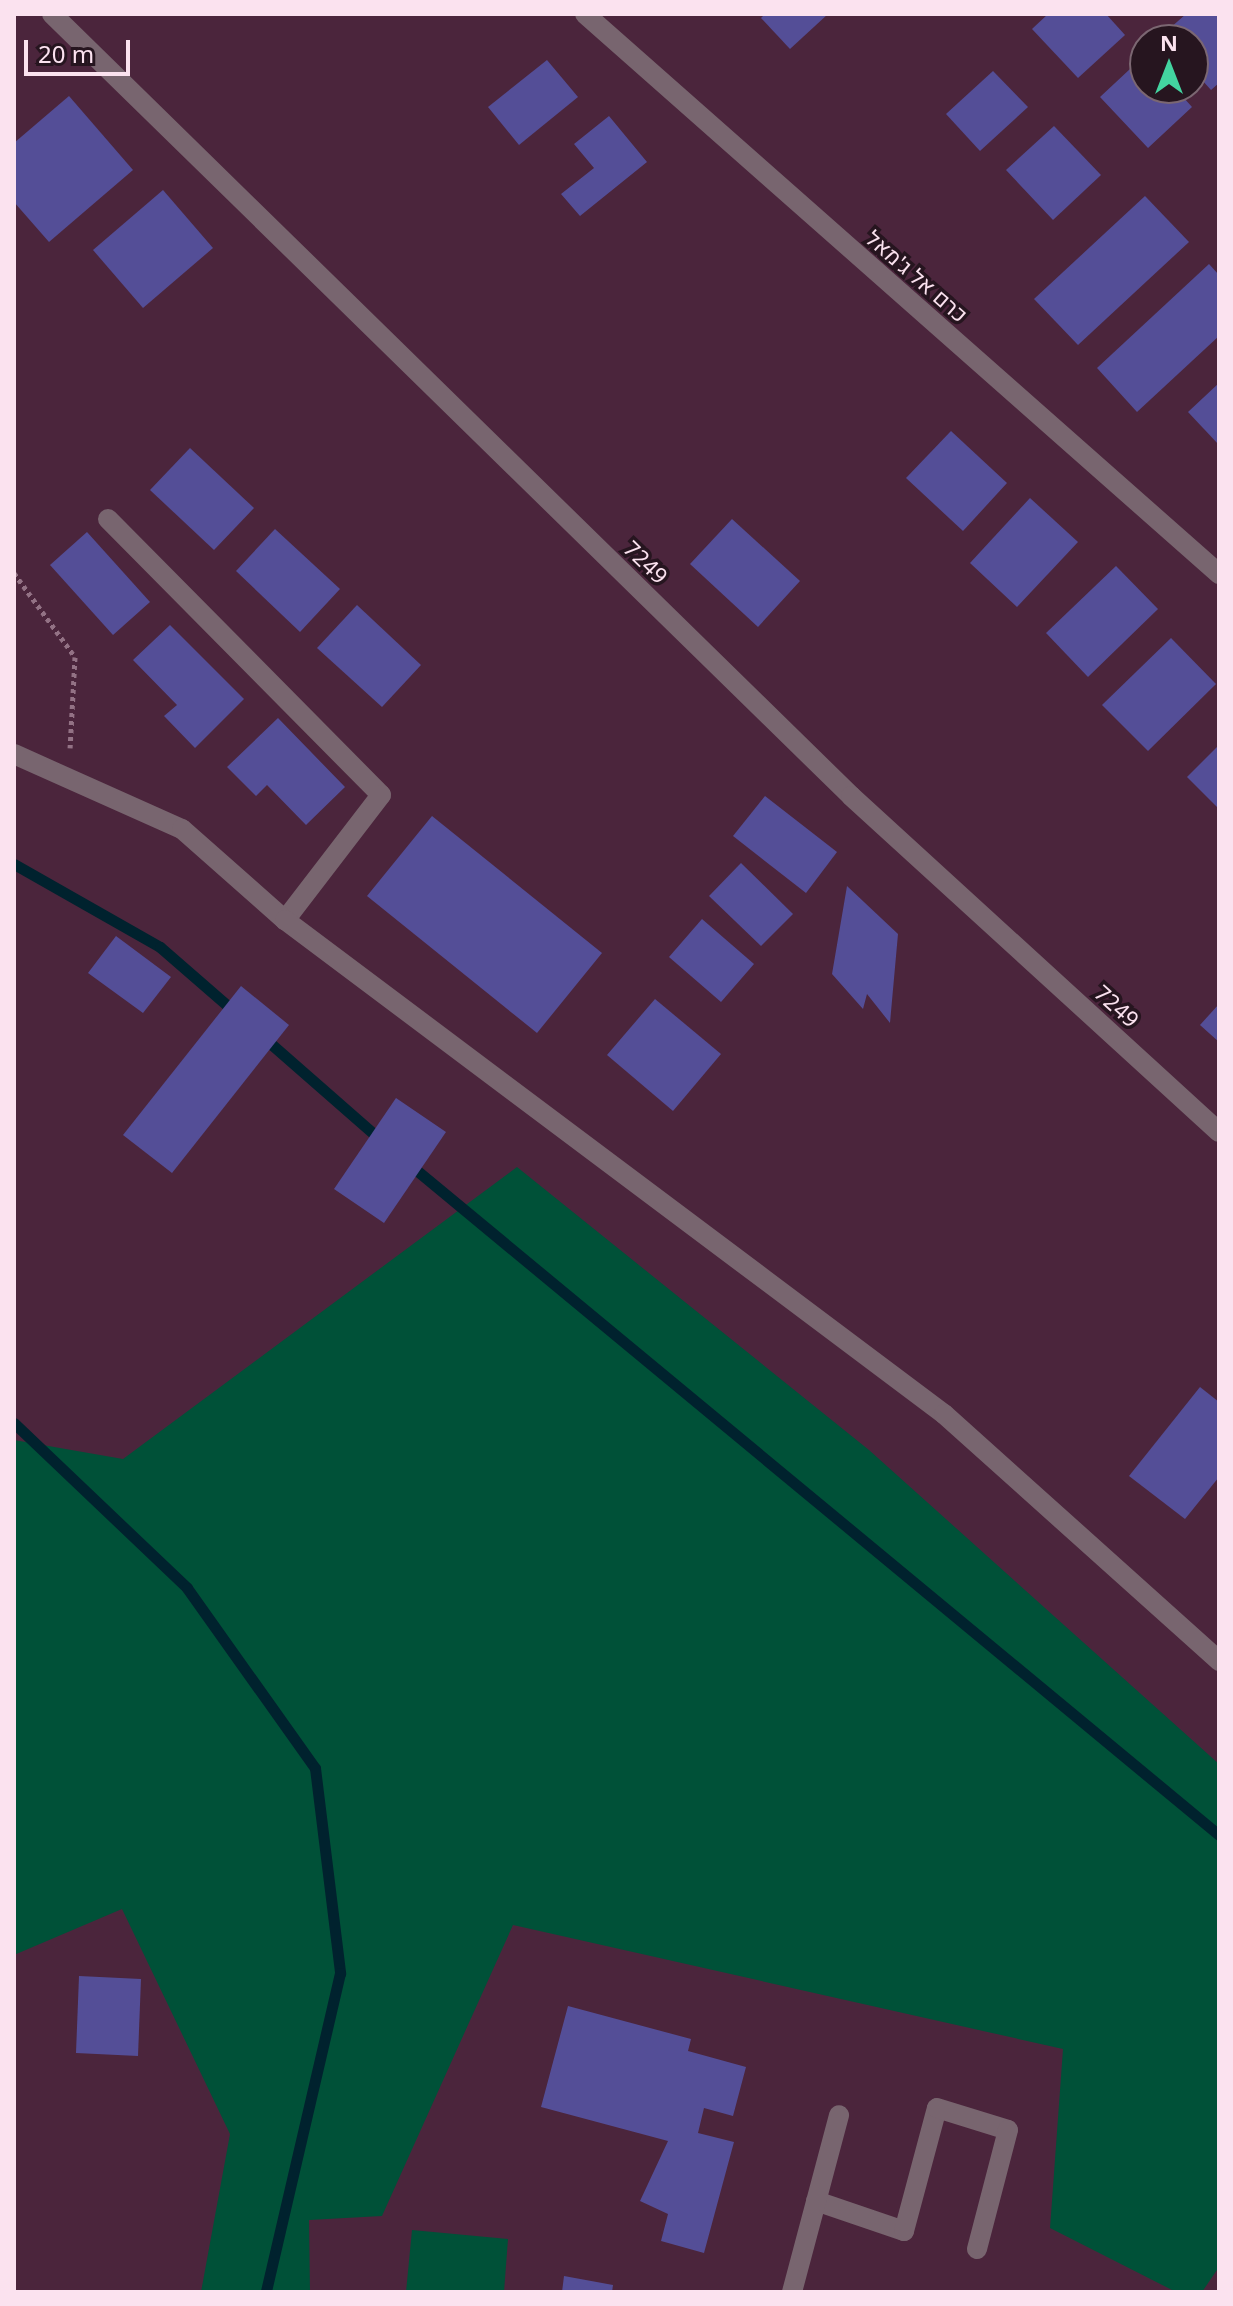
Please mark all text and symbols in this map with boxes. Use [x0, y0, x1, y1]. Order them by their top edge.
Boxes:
scale bar [28, 24, 134, 74]
north arrow [1129, 24, 1209, 104]
text: N [1160, 27, 1178, 57]
text: 20 m [38, 37, 94, 70]
street label: כרם אל ג'מאל [861, 225, 973, 327]
street label: 7249 [619, 535, 673, 589]
street label: 7249 [1089, 979, 1145, 1033]

